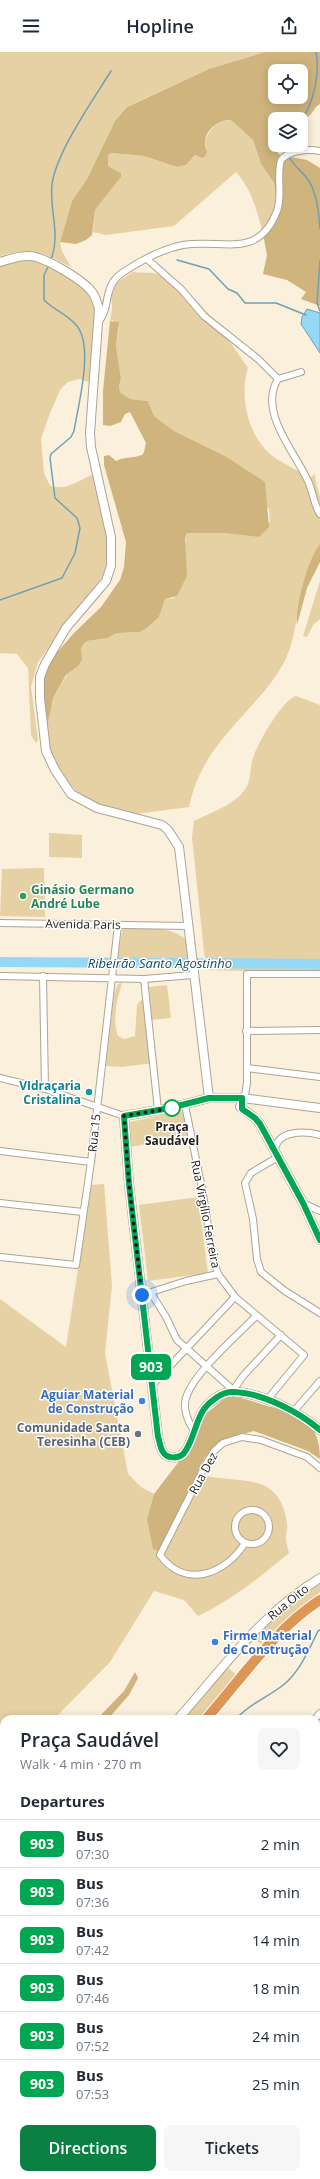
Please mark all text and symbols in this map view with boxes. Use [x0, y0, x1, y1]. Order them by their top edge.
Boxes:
text: Hopline [126, 14, 194, 38]
icon: menu [20, 15, 42, 37]
icon: share [278, 15, 300, 37]
map controls [268, 64, 308, 152]
button: locate [268, 64, 308, 104]
button: layers [268, 112, 308, 152]
place label: Ginásio Germano André Lube [31, 881, 134, 912]
marker: Ginásio Germano André Lube [18, 891, 28, 901]
street label: Avenida Paris [45, 915, 121, 933]
water label: Ribeirão Santo Agostinho [88, 954, 232, 972]
place label: VIdraçaria Cristalina [19, 1077, 81, 1108]
marker: VIdraçaria Cristalina [84, 1087, 94, 1097]
marker: Praça Saudável [163, 1099, 181, 1117]
street label: Rua 15 [84, 1113, 104, 1153]
place label: Praça Saudável [145, 1118, 199, 1149]
street label: Rua Virgílio Ferreira [187, 1159, 225, 1269]
your location [132, 1285, 152, 1305]
line badge: 903 [128, 1354, 174, 1380]
text: 903 [139, 1357, 163, 1376]
place label: Aguiar Material de Construção [41, 1386, 134, 1417]
marker: Aguiar Material de Construção [137, 1396, 147, 1406]
place label: Comunidade Santa Teresinha (CEB) [17, 1419, 130, 1450]
marker: Comunidade Santa Teresinha (CEB) [133, 1429, 143, 1439]
street label: Rua Dez [185, 1449, 222, 1497]
street label: Rua Oito [264, 1580, 312, 1624]
place label: Firme Material de Construção [223, 1627, 312, 1658]
marker: Firme Material de Construção [210, 1637, 220, 1647]
text: Praça Saudável [20, 1727, 159, 1753]
button: heart [258, 1728, 300, 1770]
text: Walk · 4 min · 270 m [20, 1755, 142, 1773]
text: Departures [20, 1791, 105, 1811]
text: Bus [76, 1825, 103, 1845]
text: 903 [30, 1834, 54, 1853]
text: 2 min [261, 1834, 300, 1854]
text: 07:30 [76, 1845, 109, 1863]
text: Bus [76, 1873, 103, 1893]
text: 903 [30, 1882, 54, 1901]
text: 8 min [261, 1882, 300, 1902]
text: 07:36 [76, 1893, 109, 1911]
text: Bus [76, 1921, 103, 1941]
text: 903 [30, 1930, 54, 1949]
text: 14 min [252, 1930, 300, 1950]
text: 07:42 [76, 1941, 109, 1959]
text: Bus [76, 1969, 103, 1989]
text: 903 [30, 1978, 54, 1997]
text: 18 min [252, 1978, 300, 1998]
text: 07:46 [76, 1989, 109, 2007]
text: Bus [76, 2017, 103, 2037]
text: 903 [30, 2026, 54, 2045]
text: 24 min [252, 2026, 300, 2046]
text: 07:52 [76, 2037, 109, 2055]
text: Bus [76, 2065, 103, 2085]
text: 903 [30, 2074, 54, 2093]
text: 25 min [252, 2074, 300, 2094]
text: 07:53 [76, 2085, 109, 2103]
button: Directions [20, 2125, 156, 2171]
button: Tickets [164, 2125, 300, 2171]

